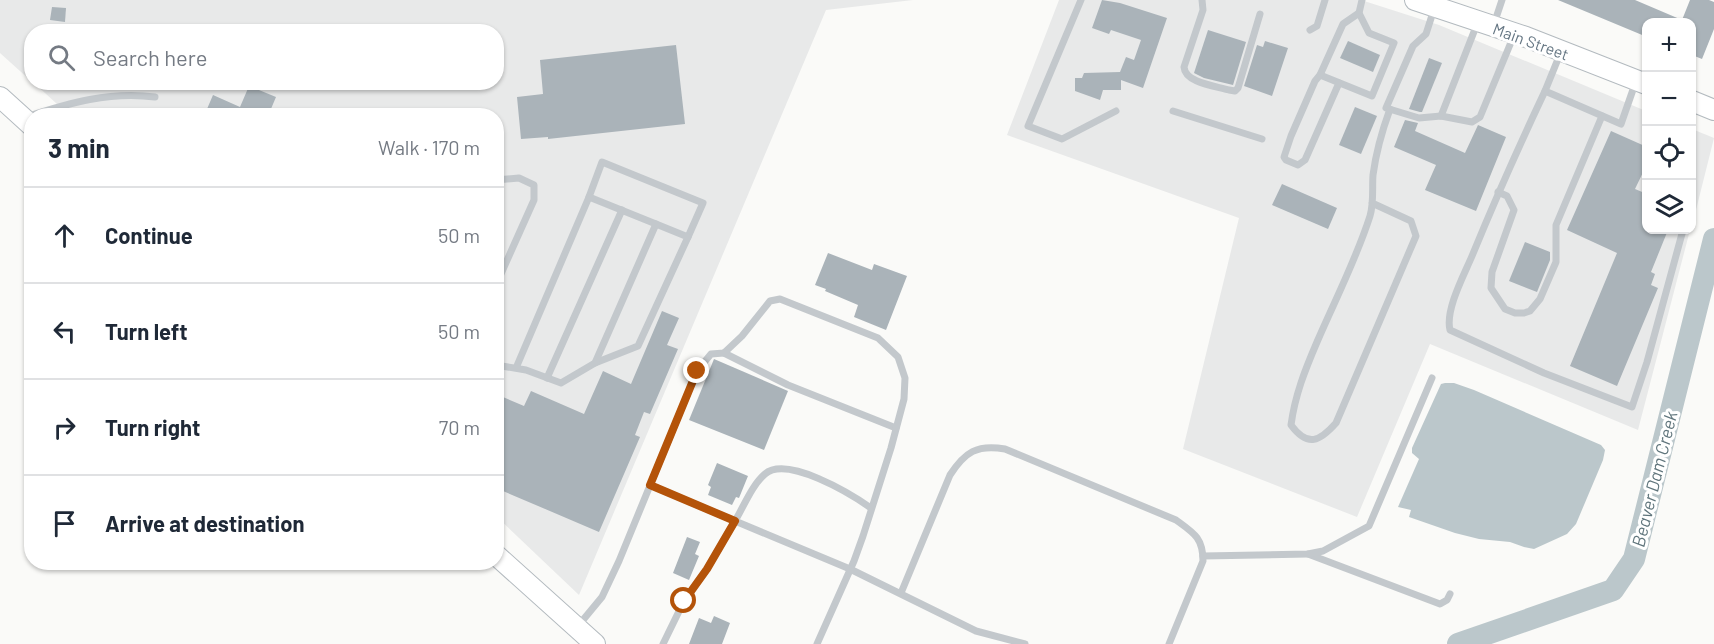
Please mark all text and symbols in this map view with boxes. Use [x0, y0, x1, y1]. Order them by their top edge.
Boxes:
map controls [1642, 18, 1696, 234]
button: + [1642, 18, 1696, 72]
street label: Main Street [1491, 19, 1571, 63]
search box [24, 24, 504, 90]
icon: search [45, 41, 78, 74]
text: Search here [93, 44, 207, 70]
button: − [1642, 72, 1696, 126]
button: locate [1642, 126, 1696, 180]
text: 3 min [48, 132, 110, 163]
text: Walk · 170 m [378, 135, 480, 159]
button: layers [1642, 180, 1696, 234]
icon: ahead [48, 219, 81, 252]
text: Continue [105, 222, 193, 248]
text: 50 m [438, 223, 480, 247]
icon: left [48, 315, 81, 348]
text: Turn left [105, 318, 188, 344]
text: 50 m [438, 319, 480, 343]
route end [683, 357, 709, 383]
water label: Beaver Dam Creek [1627, 409, 1682, 549]
icon: right [48, 411, 81, 444]
text: Turn right [105, 414, 200, 440]
text: 70 m [439, 415, 480, 439]
icon: arrive [48, 507, 81, 540]
text: Arrive at destination [105, 510, 304, 536]
route start [670, 587, 696, 613]

